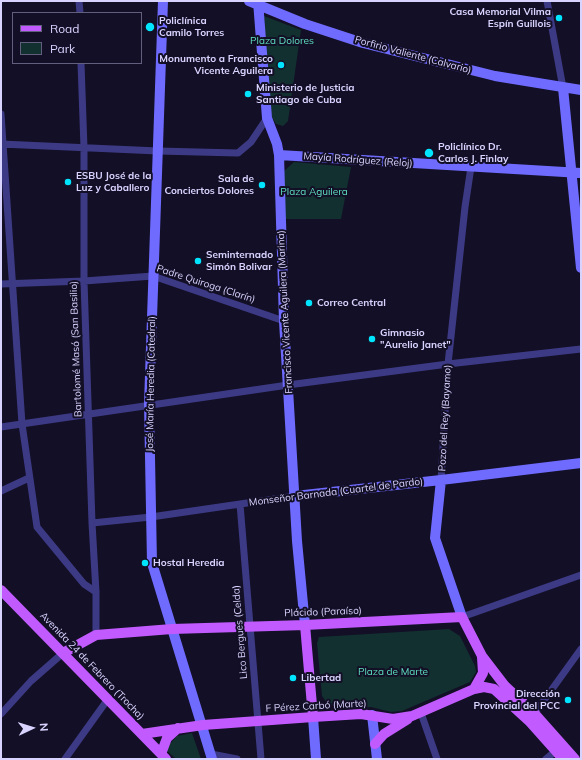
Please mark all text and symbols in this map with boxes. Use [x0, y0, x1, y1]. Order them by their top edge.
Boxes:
place label: Casa Memorial Vilma Espín Guillois [449, 6, 551, 30]
legend [12, 12, 142, 64]
marker: Casa Memorial Vilma Espín Guillois [554, 13, 564, 23]
place label: Policlínica Camilo Torres [159, 15, 224, 38]
text: Road [50, 21, 79, 36]
marker: Policlínica Camilo Torres [144, 21, 156, 33]
street label: Porfirio Valiente (Calvario) [353, 34, 473, 76]
park label: Plaza Dolores [250, 35, 314, 47]
text: Park [50, 41, 75, 56]
place label: Monumento a Francisco Vicente Aguilera [159, 53, 273, 76]
marker: Monumento a Francisco Vicente Aguilera [276, 60, 286, 70]
place label: Ministerio de Justicia Santiago de Cuba [256, 82, 355, 106]
marker: Ministerio de Justicia Santiago de Cuba [243, 89, 253, 99]
place label: Policlínico Dr. Carlos J. Finlay [438, 141, 508, 164]
marker: Policlínico Dr. Carlos J. Finlay [423, 147, 435, 159]
street label: Mayía Rodríguez (Reloj) [303, 150, 413, 170]
place label: ESBU José de la Luz y Caballero [76, 170, 151, 194]
place label: Sala de Conciertos Dolores [164, 173, 254, 196]
marker: ESBU José de la Luz y Caballero [63, 177, 73, 187]
marker: Sala de Conciertos Dolores [257, 180, 267, 190]
park label: Plaza Aguilera [280, 186, 348, 198]
street label: Francisco Vicente Aguilera (Marina) [275, 230, 295, 394]
place label: Seminternado Simón Bolivar [206, 249, 273, 272]
marker: Seminternado Simón Bolivar [193, 256, 203, 266]
street label: Padre Quiroga (Clarín) [155, 262, 257, 306]
street label: Bartolomé Masó (San Basilio) [68, 281, 84, 417]
place label: Correo Central [317, 297, 386, 309]
marker: Correo Central [304, 298, 314, 308]
street label: José María Heredia (Catedral) [144, 316, 158, 452]
place label: Gimnasio "Aurelio Janet" [380, 327, 451, 350]
marker: Gimnasio "Aurelio Janet" [367, 334, 377, 344]
street label: Pozo del Rey (Bayamo) [436, 364, 454, 472]
street label: Monseñor Barnada (Cuartel de Pardo) [248, 475, 424, 509]
place label: Hostal Heredia [153, 557, 225, 569]
marker: Hostal Heredia [140, 558, 150, 568]
street label: Lico Bergues (Celda) [230, 585, 250, 679]
street label: Plácido (Paraíso) [284, 605, 362, 619]
street label: Avenida 24 de Febrero (Trocha) [37, 610, 147, 722]
park label: Plaza de Marte [358, 666, 428, 678]
place label: Libertad [301, 672, 341, 684]
marker: Libertad [288, 673, 298, 683]
place label: Dirección Provincial del PCC [473, 688, 560, 712]
marker: Dirección Provincial del PCC [563, 695, 573, 705]
street label: F Pérez Carbó (Marte) [265, 697, 367, 715]
north arrow [12, 708, 52, 748]
text: N [37, 723, 51, 732]

